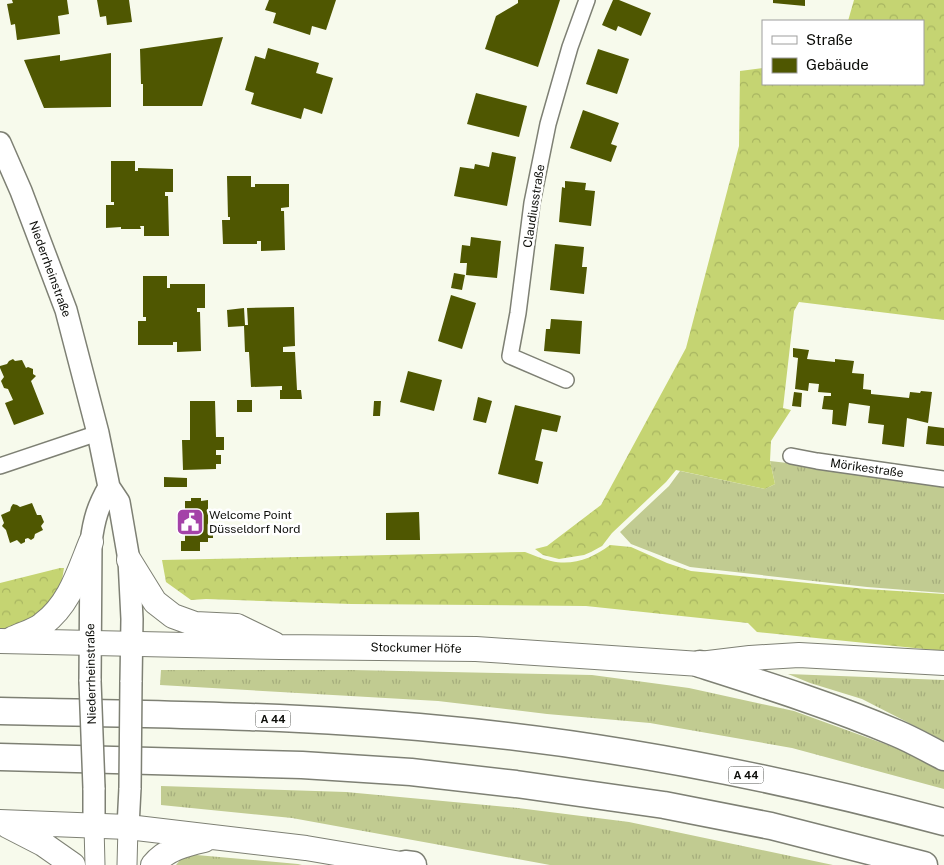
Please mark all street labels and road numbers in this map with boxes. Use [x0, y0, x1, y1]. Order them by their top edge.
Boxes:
street label: Claudiusstraße [520, 163, 548, 249]
street label: Niederrheinstraße [26, 219, 74, 319]
street label: Mörikestraße [829, 456, 905, 480]
street label: Niederrheinstraße [83, 623, 99, 725]
street label: Stockumer Höfe [370, 640, 462, 656]
road number: A 44 [256, 711, 290, 728]
road number: A 44 [728, 766, 764, 784]

